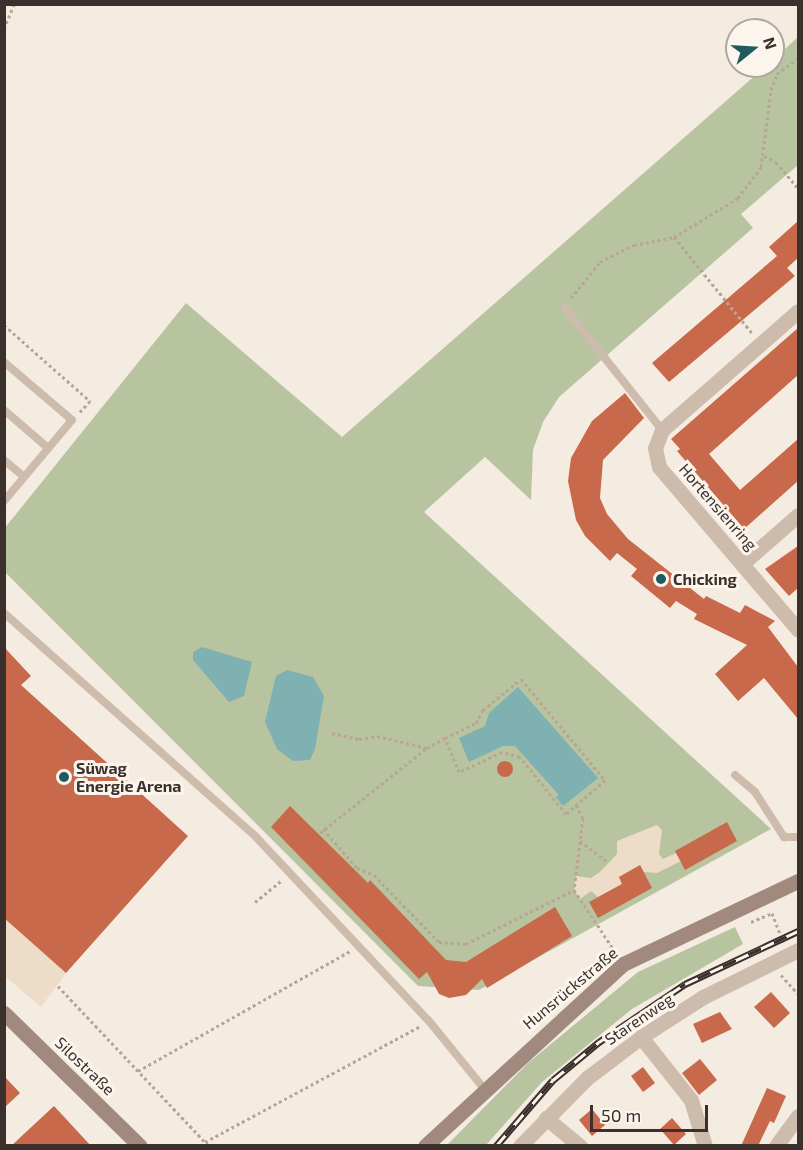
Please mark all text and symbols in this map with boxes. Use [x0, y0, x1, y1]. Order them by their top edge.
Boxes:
north arrow [725, 18, 785, 78]
text: N [760, 34, 782, 51]
street label: Hortensienring [675, 460, 761, 554]
place label: Chicking [673, 569, 737, 589]
marker: Chicking [654, 572, 668, 586]
place label: Süwag Energie Arena [76, 758, 182, 796]
marker: Süwag Energie Arena [57, 770, 71, 784]
street label: Hunsrückstraße [519, 943, 621, 1033]
street label: Starenweg [601, 989, 677, 1049]
street label: Silostraße [51, 1033, 119, 1099]
scale bar [593, 1093, 712, 1131]
text: 50 m [601, 1104, 641, 1126]

